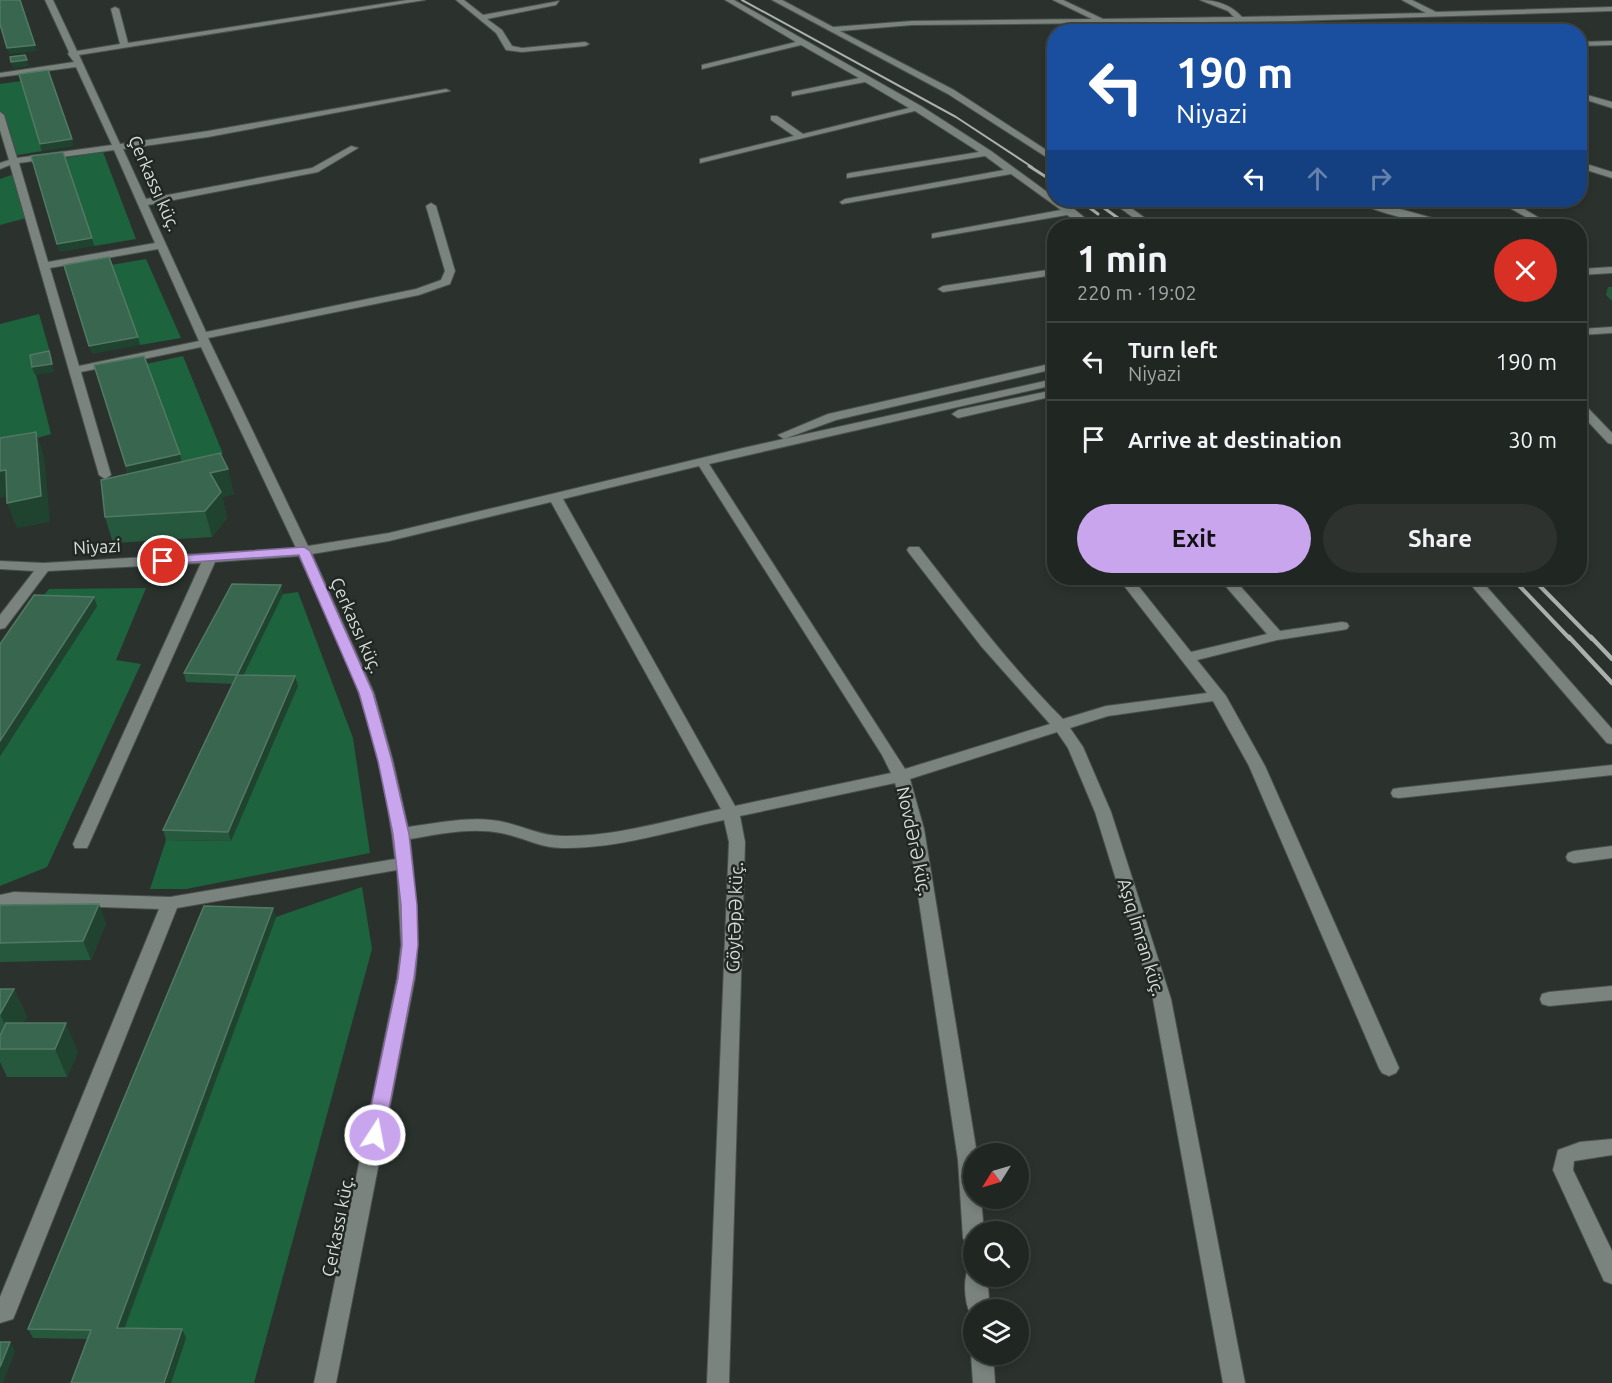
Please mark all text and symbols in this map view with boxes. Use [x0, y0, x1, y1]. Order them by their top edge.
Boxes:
icon: left [1077, 48, 1155, 126]
text: 190 m [1176, 49, 1293, 96]
text: Niyazi [1176, 98, 1248, 128]
street label: Çerkassı küç. [125, 132, 185, 234]
icon: left [1238, 162, 1271, 195]
icon: ahead [1301, 162, 1334, 195]
icon: right [1364, 162, 1397, 195]
text: 1 min [1077, 238, 1168, 279]
button: close [1494, 239, 1557, 302]
text: 220 m · 19:02 [1077, 281, 1197, 304]
text: Turn left [1128, 337, 1218, 362]
icon: left [1077, 345, 1110, 378]
text: 190 m [1496, 349, 1557, 374]
text: Niyazi [1128, 362, 1181, 385]
icon: arrive [1077, 423, 1110, 456]
text: Arrive at destination [1128, 427, 1342, 452]
text: 30 m [1508, 427, 1557, 452]
button: Exit [1077, 504, 1311, 573]
button: Share [1323, 504, 1557, 573]
street label: Niyazi [73, 535, 121, 557]
pin [137, 535, 188, 586]
icon: arrive [146, 544, 179, 577]
street label: Çerkassı küç. [327, 574, 387, 676]
street label: Novdərə küç. [894, 785, 936, 897]
street label: Göytəpə küç. [722, 862, 746, 972]
street label: Aşıq İmran küç. [1115, 876, 1169, 998]
position arrow [343, 1103, 407, 1167]
north arrow [963, 1143, 1029, 1209]
map controls [963, 1143, 1029, 1365]
street label: Çerkassı küç. [317, 1174, 357, 1278]
button: search [963, 1221, 1029, 1287]
button: layers [963, 1299, 1029, 1365]

